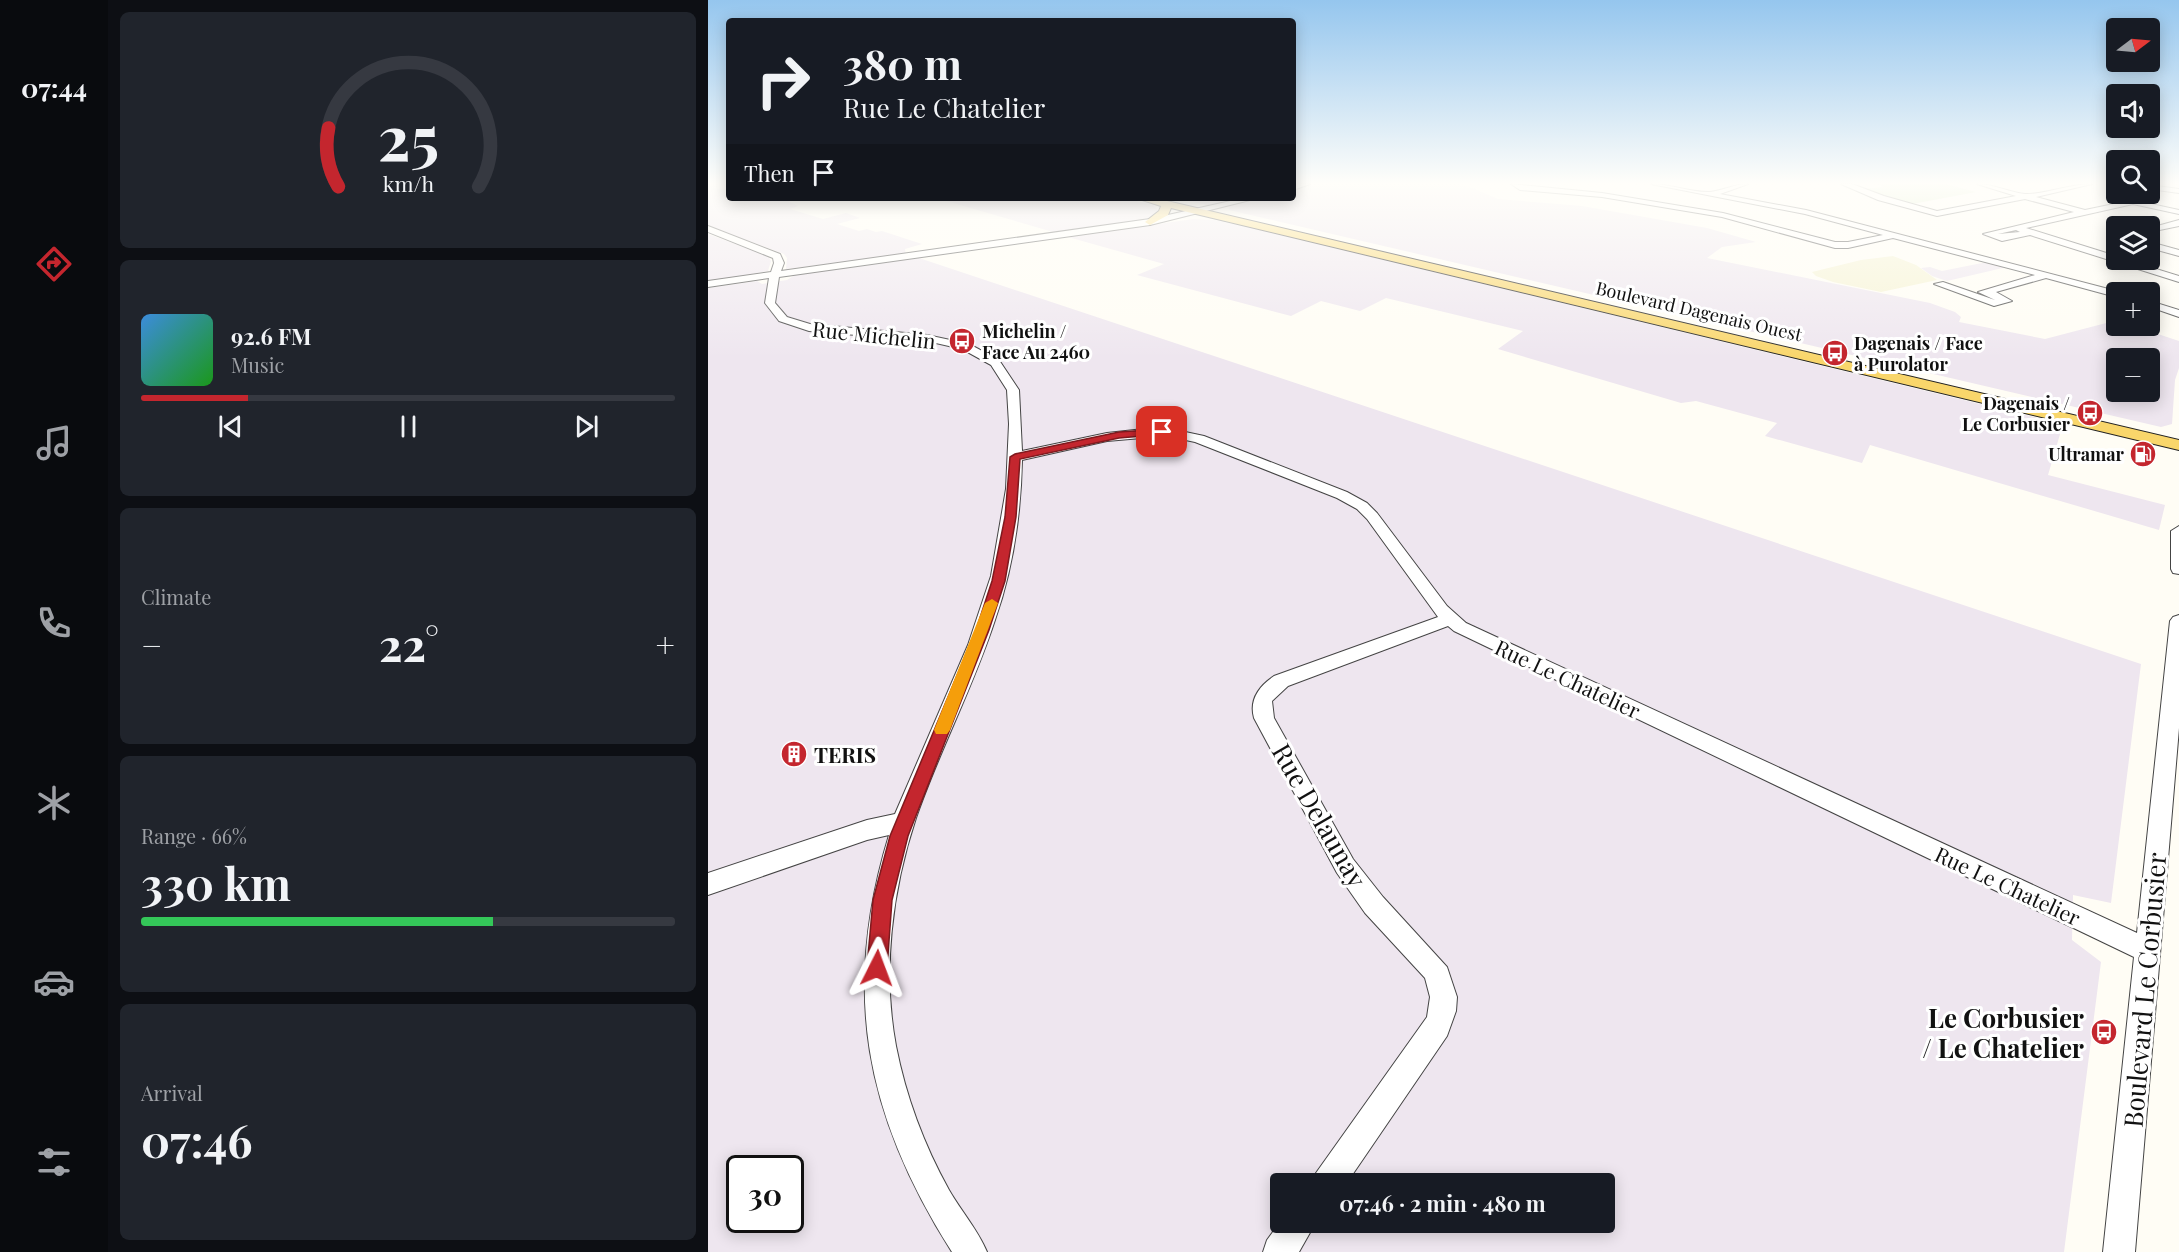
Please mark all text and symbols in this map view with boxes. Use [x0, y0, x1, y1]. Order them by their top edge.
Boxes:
north arrow [2106, 18, 2160, 72]
map controls [2106, 18, 2160, 402]
text: 380 m [843, 35, 962, 91]
icon: right [744, 42, 822, 120]
text: 07:44 [21, 69, 87, 105]
button: sound [2106, 84, 2160, 138]
text: Rue Le Chatelier [843, 89, 1045, 125]
text: 25 [377, 93, 439, 177]
button: search [2106, 150, 2160, 204]
icon: arrive [807, 156, 840, 189]
text: Then [744, 158, 795, 188]
text: km/h [382, 169, 434, 197]
button: layers [2106, 216, 2160, 270]
icon: directions [33, 243, 75, 285]
street label: Boulevard Dagenais Ouest [1594, 276, 1805, 347]
button: + [2106, 282, 2160, 336]
street label: Rue Michelin [811, 314, 938, 354]
place label: Michelin / Face Au 2460 [982, 319, 1090, 364]
text: 92.6 FM [231, 321, 312, 351]
bus stop icon: Michelin / Face Au 2460 [947, 326, 977, 356]
place label: Dagenais / Face à Purolator [1854, 331, 1983, 376]
bus stop icon: Dagenais / Face à Purolator [1820, 338, 1850, 368]
button: − [2106, 348, 2160, 402]
text: Music [231, 351, 284, 378]
place label: Dagenais / Le Corbusier [1962, 391, 2071, 436]
bus stop icon: Dagenais / Le Corbusier [2075, 398, 2105, 428]
pin [1136, 406, 1187, 457]
icon: previous [214, 410, 247, 443]
icon: pause [392, 410, 425, 443]
icon: next [570, 410, 603, 443]
icon: arrive [1145, 415, 1178, 448]
icon: music [33, 422, 75, 464]
fuel station icon: Ultramar [2128, 439, 2158, 469]
place label: Ultramar [2048, 442, 2125, 466]
text: Climate [141, 583, 211, 610]
icon: phone [33, 602, 75, 644]
text: 22° [379, 613, 439, 673]
text: − [141, 622, 162, 666]
text: + [656, 622, 675, 666]
street label: Rue Le Chatelier [1491, 632, 1646, 724]
street label: Rue Delaunay [1265, 737, 1375, 893]
building icon: TERIS [779, 739, 809, 769]
place label: TERIS [814, 740, 876, 768]
icon: climate [33, 782, 75, 824]
text: Range · 66% [141, 822, 247, 849]
street label: Rue Le Chatelier [1931, 839, 2086, 931]
street label: Boulevard Le Corbusier [2115, 851, 2173, 1129]
text: 330 km [141, 852, 291, 912]
position arrow [845, 936, 909, 1000]
icon: car [33, 961, 75, 1003]
place label: Le Corbusier / Le Chatelier [1922, 1000, 2084, 1065]
bus stop icon: Le Corbusier / Le Chatelier [2089, 1017, 2119, 1047]
text: Arrival [141, 1079, 203, 1106]
text: 07:46 [141, 1109, 253, 1169]
icon: filters [33, 1141, 75, 1183]
speed limit sign: 30 [726, 1155, 804, 1233]
text: 07:46 · 2 min · 480 m [1339, 1188, 1546, 1218]

